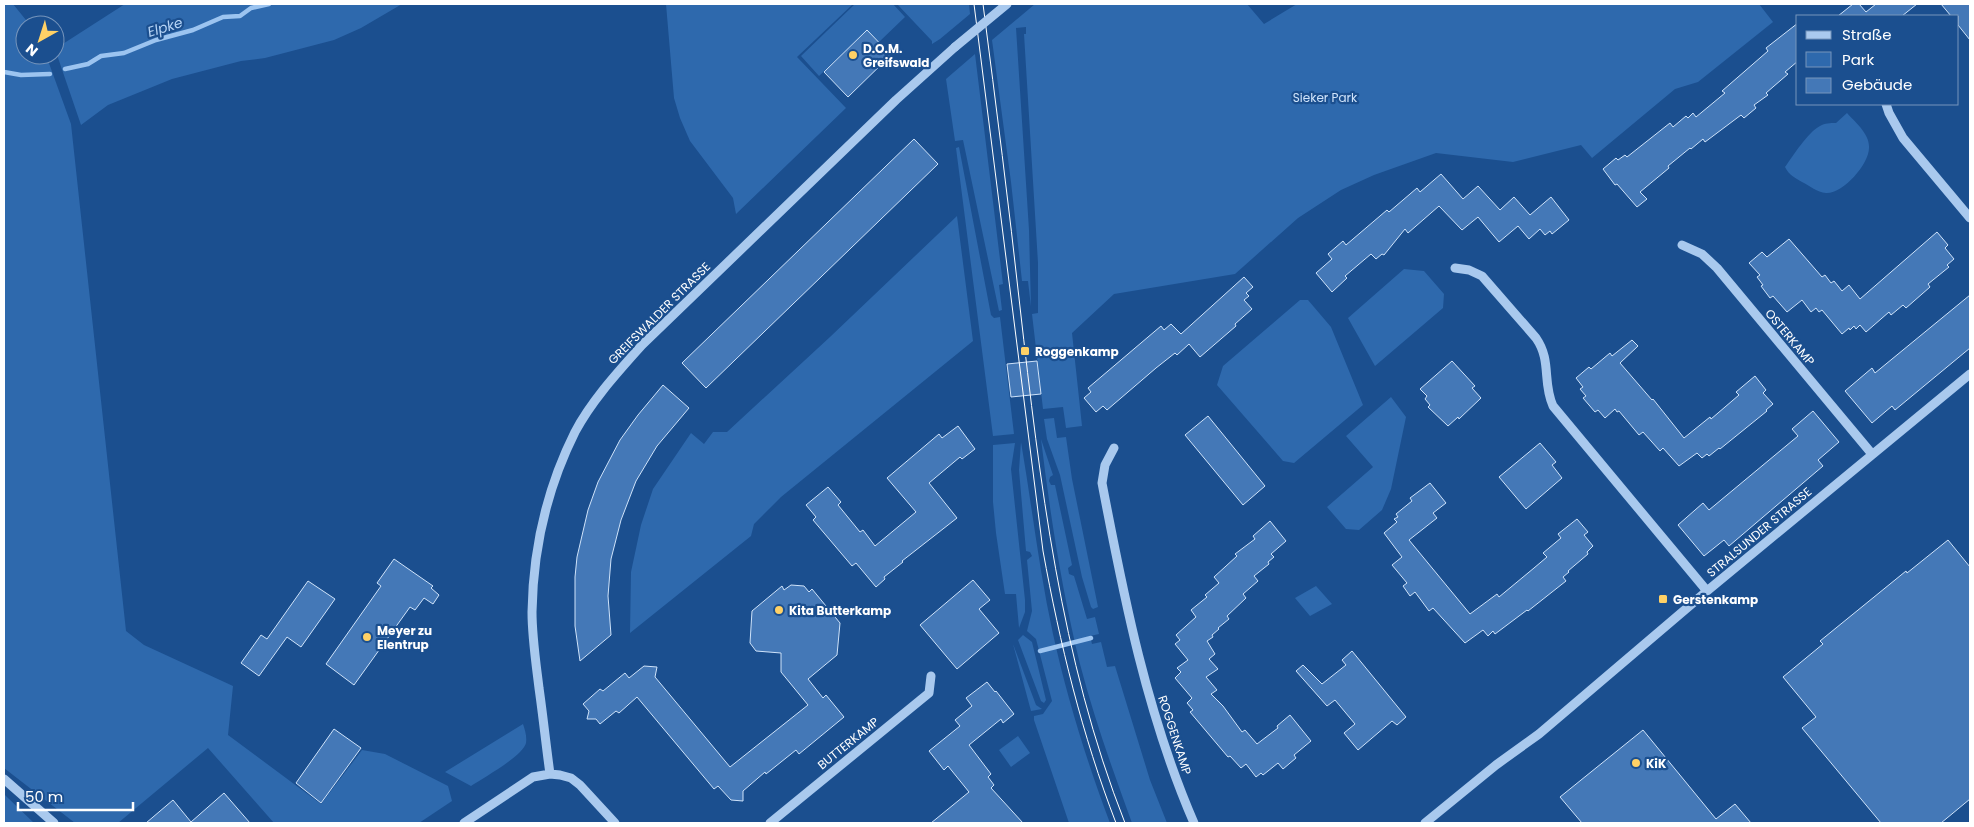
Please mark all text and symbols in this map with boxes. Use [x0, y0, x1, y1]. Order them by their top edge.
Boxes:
water label: Elpke [145, 12, 185, 42]
north arrow [15, 15, 65, 65]
legend [1796, 15, 1959, 105]
text: Straße [1842, 24, 1892, 45]
text: N [21, 39, 42, 61]
place label: D.O.M. Greifswald [863, 40, 929, 71]
marker: D.O.M. Greifswald [847, 49, 859, 61]
text: Park [1842, 49, 1874, 70]
text: Gebäude [1842, 74, 1912, 95]
park label: Sieker Park [1293, 89, 1358, 106]
street label: GREIFSWALDER STRASSE [604, 258, 714, 368]
street label: OSTERKAMP [1761, 305, 1819, 369]
place label: Roggenkamp [1035, 343, 1119, 360]
marker: Roggenkamp [1019, 345, 1031, 357]
street label: STRALSUNDER STRASSE [1703, 483, 1815, 581]
place label: Gerstenkamp [1673, 591, 1758, 608]
marker: Gerstenkamp [1657, 593, 1669, 605]
place label: Kita Butterkamp [789, 602, 891, 619]
marker: Kita Butterkamp [773, 604, 785, 616]
place label: Meyer zu Elentrup [377, 622, 432, 653]
marker: Meyer zu Elentrup [361, 631, 373, 643]
street label: ROGGENKAMP [1154, 693, 1196, 777]
street label: BUTTERKAMP [814, 713, 882, 773]
place label: KiK [1646, 755, 1667, 772]
marker: KiK [1630, 757, 1642, 769]
scale bar [18, 780, 132, 812]
text: 50 m [25, 786, 63, 807]

